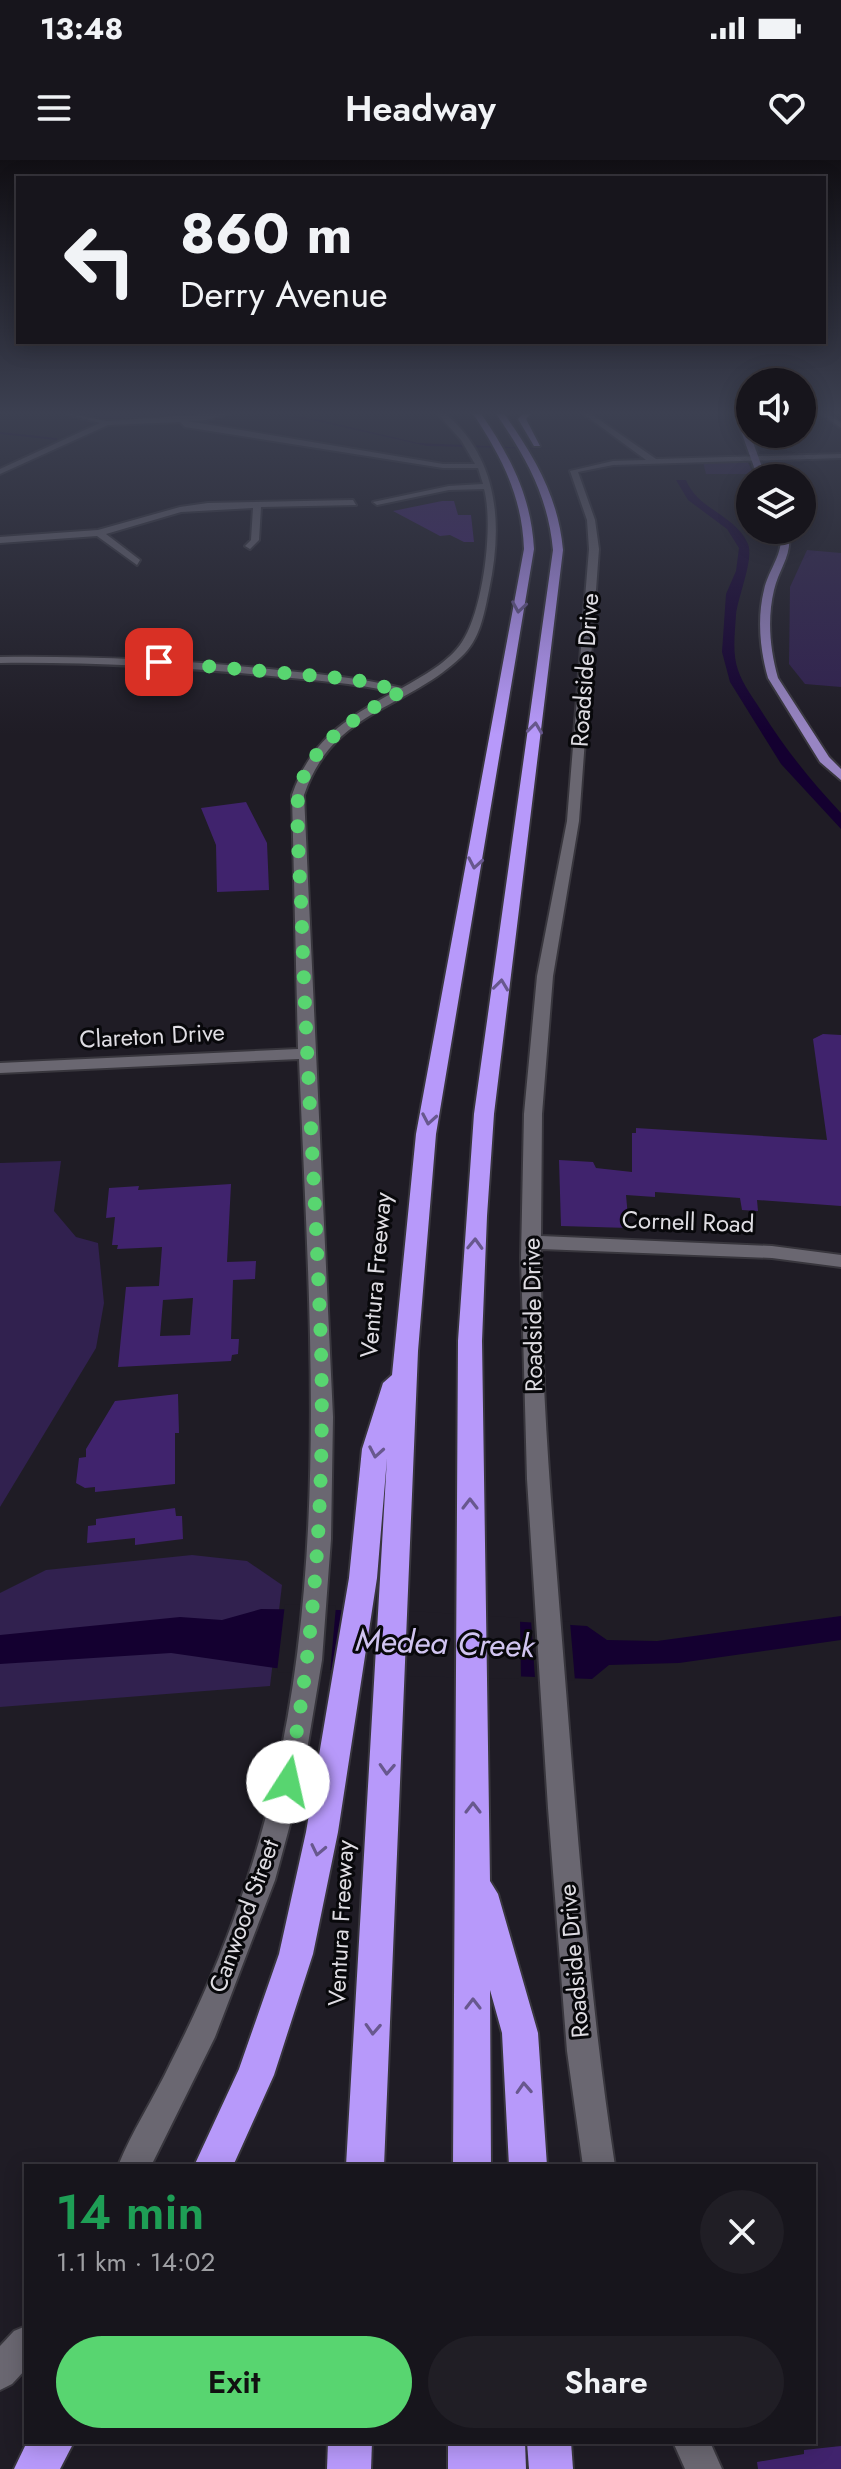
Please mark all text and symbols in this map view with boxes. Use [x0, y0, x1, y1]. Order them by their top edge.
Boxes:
text: 13:48 [40, 7, 123, 50]
text: Headway [345, 82, 496, 134]
icon: menu [32, 86, 76, 130]
icon: heart [765, 86, 809, 130]
text: 860 m [180, 193, 352, 274]
icon: left [48, 208, 152, 312]
text: Derry Avenue [180, 268, 388, 320]
map controls [736, 368, 816, 544]
button: sound [736, 368, 816, 448]
button: layers [736, 464, 816, 544]
street label: Roadside Drive [562, 592, 607, 748]
one-way arrow [511, 600, 528, 614]
pin [125, 628, 193, 696]
icon: arrive [137, 640, 181, 684]
one-way arrow [526, 721, 543, 735]
one-way arrow [467, 856, 484, 870]
one-way arrow [492, 979, 509, 992]
street label: Clareton Drive [78, 1014, 226, 1057]
one-way arrow [422, 1112, 439, 1126]
street label: Ventura Freeway [351, 1190, 400, 1359]
street label: Cornell Road [621, 1202, 755, 1241]
one-way arrow [466, 1237, 483, 1250]
street label: Roadside Drive [514, 1238, 551, 1392]
one-way arrow [368, 1446, 385, 1459]
one-way arrow [461, 1497, 478, 1510]
water label: Medea Creek [355, 1617, 537, 1669]
position arrow [246, 1740, 330, 1824]
one-way arrow [379, 1763, 396, 1776]
one-way arrow [464, 1801, 482, 1814]
street label: Canwood Street [200, 1834, 288, 1997]
street label: Ventura Freeway [319, 1839, 362, 2007]
one-way arrow [310, 1843, 327, 1857]
street label: Roadside Drive [549, 1883, 598, 2039]
one-way arrow [464, 1997, 482, 2010]
one-way arrow [365, 2023, 382, 2036]
one-way arrow [515, 2081, 532, 2094]
text: 14 min [56, 2178, 204, 2247]
button: close [700, 2190, 784, 2274]
text: 1.1 km · 14:02 [56, 2243, 215, 2281]
button: Exit [56, 2336, 412, 2428]
button: Share [428, 2336, 784, 2428]

